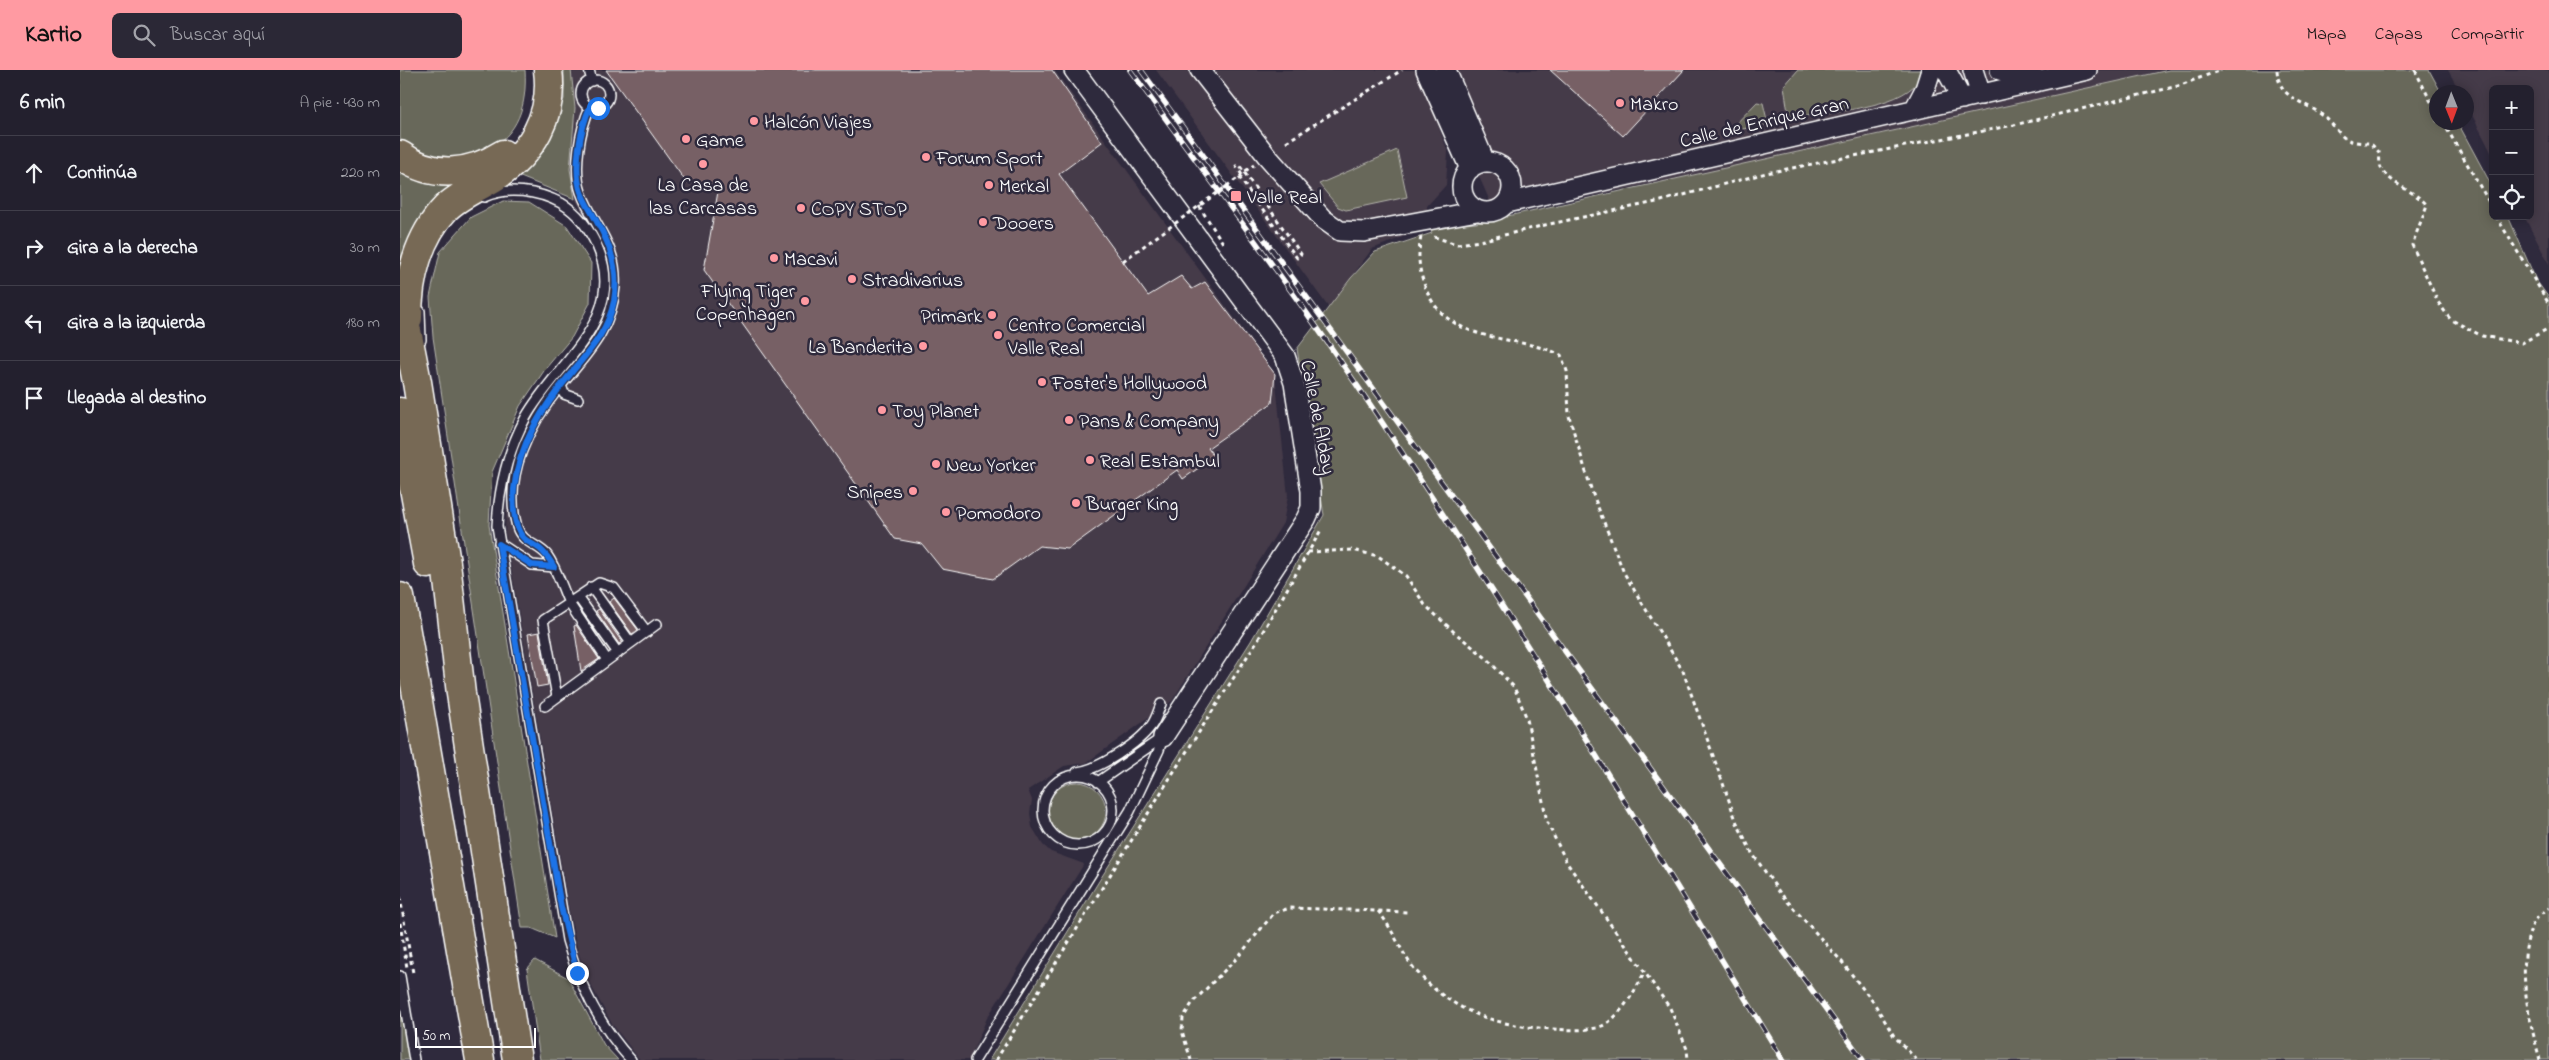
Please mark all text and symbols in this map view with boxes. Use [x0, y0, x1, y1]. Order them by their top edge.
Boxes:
search box [112, 13, 462, 58]
text: Kartio [25, 18, 82, 53]
icon: search [130, 21, 158, 49]
text: Buscar aquí [170, 22, 265, 49]
text: Mapa [2306, 22, 2347, 48]
text: Capas [2375, 22, 2423, 48]
text: Compartir [2451, 22, 2524, 48]
north arrow [2429, 85, 2474, 130]
map controls [2489, 85, 2534, 220]
button: + [2489, 85, 2534, 130]
text: 6 min [20, 88, 65, 118]
street label: Calle de Enrique Gran [1677, 90, 1852, 157]
text: A pie · 430 m [299, 91, 380, 115]
place label: Makro [1630, 91, 1678, 120]
route start [587, 97, 610, 120]
marker: Makro [1614, 97, 1626, 109]
place label: Halcón Viajes [764, 109, 872, 138]
marker: Halcón Viajes [748, 115, 760, 127]
place label: Game [696, 127, 744, 156]
button: − [2489, 130, 2534, 175]
marker: Game [680, 133, 692, 145]
place label: Forum Sport [935, 145, 1043, 174]
marker: Forum Sport [920, 151, 932, 163]
marker: La Casa de las Carcasas [697, 158, 709, 170]
icon: ahead [20, 159, 48, 187]
text: Continúa [67, 160, 137, 187]
text: 220 m [341, 161, 380, 185]
place label: La Casa de las Carcasas [649, 172, 757, 224]
place label: Merkal [999, 173, 1049, 202]
button: locate [2489, 175, 2534, 220]
marker: Merkal [983, 179, 995, 191]
place label: Valle Real [1246, 184, 1322, 213]
marker: Valle Real [1229, 189, 1243, 203]
place label: COPY STOP [811, 196, 908, 225]
marker: COPY STOP [795, 202, 807, 214]
place label: Dooers [992, 210, 1054, 239]
marker: Dooers [977, 216, 989, 228]
icon: right [20, 234, 48, 262]
text: Gira a la derecha [67, 235, 198, 262]
text: 30 m [350, 236, 380, 260]
place label: Macavi [784, 246, 838, 275]
marker: Macavi [768, 252, 780, 264]
place label: Stradivarius [862, 267, 963, 296]
marker: Stradivarius [846, 273, 858, 285]
place label: Flying Tiger Copenhagen [696, 278, 796, 331]
marker: Flying Tiger Copenhagen [799, 295, 811, 307]
place label: Primark [921, 303, 982, 332]
icon: left [20, 309, 48, 337]
marker: Primark [986, 309, 998, 321]
text: Gira a la izquierda [67, 310, 205, 337]
text: 180 m [346, 311, 380, 335]
place label: Centro Comercial Valle Real [1007, 312, 1145, 364]
marker: Centro Comercial Valle Real [992, 329, 1004, 341]
place label: La Banderita [808, 334, 913, 363]
marker: La Banderita [917, 340, 929, 352]
street label: Calle de Alday [1291, 358, 1342, 477]
place label: Foster's Hollywood [1051, 370, 1207, 399]
marker: Foster's Hollywood [1036, 376, 1048, 388]
icon: arrive [20, 384, 48, 412]
text: Llegada al destino [67, 385, 206, 412]
place label: Toy Planet [892, 398, 980, 427]
marker: Toy Planet [876, 404, 888, 416]
place label: Pans & Company [1079, 408, 1219, 437]
marker: Pans & Company [1063, 414, 1075, 426]
place label: Real Estambul [1100, 448, 1220, 477]
place label: New Yorker [946, 452, 1036, 481]
marker: Real Estambul [1084, 454, 1096, 466]
marker: New Yorker [930, 458, 942, 470]
place label: Snipes [847, 479, 903, 508]
marker: Snipes [907, 485, 919, 497]
place label: Burger King [1085, 491, 1178, 521]
marker: Burger King [1070, 497, 1082, 509]
place label: Pomodoro [956, 500, 1041, 529]
marker: Pomodoro [940, 506, 952, 518]
route end [566, 962, 589, 985]
scale bar [415, 1025, 536, 1048]
text: 50 m [422, 1026, 450, 1047]

